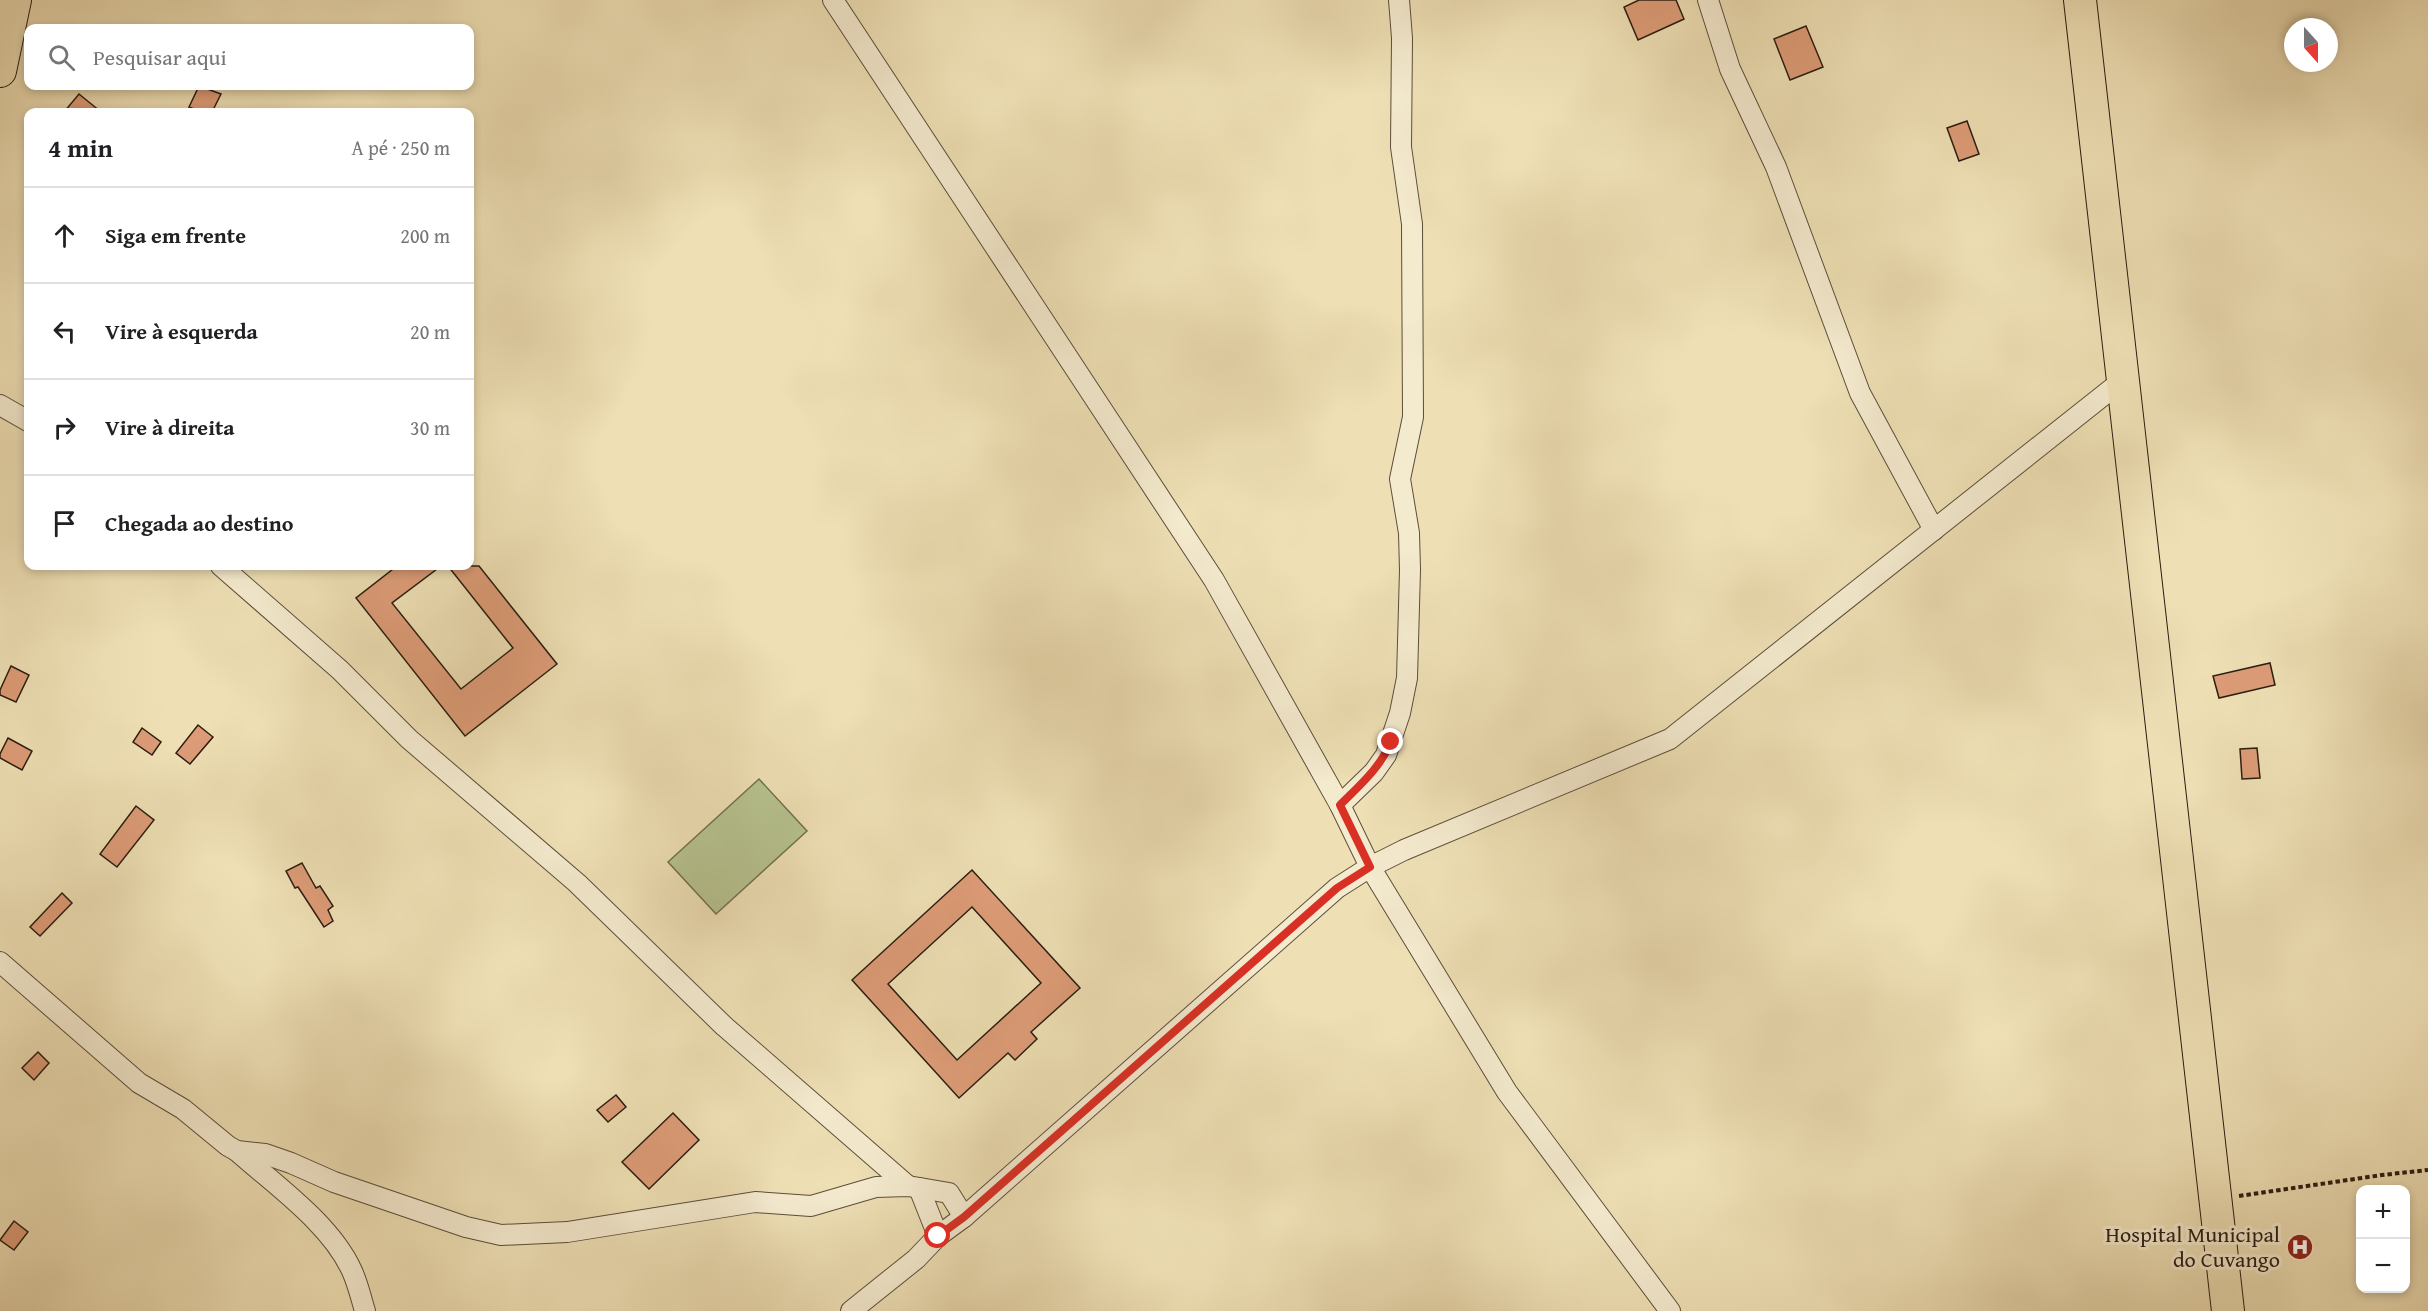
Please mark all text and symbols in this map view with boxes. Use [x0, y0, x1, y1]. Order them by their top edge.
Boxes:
north arrow [2284, 18, 2338, 72]
search box [24, 24, 474, 90]
icon: search [45, 41, 78, 74]
text: Pesquisar aqui [93, 41, 227, 73]
text: 4 min [48, 128, 113, 167]
text: A pé · 250 m [352, 133, 450, 162]
icon: ahead [48, 219, 81, 252]
text: Siga em frente [105, 219, 246, 251]
text: 200 m [400, 221, 450, 250]
icon: left [48, 315, 81, 348]
text: Vire à esquerda [105, 315, 258, 347]
text: 20 m [410, 317, 450, 346]
icon: right [48, 411, 81, 444]
text: Vire à direita [105, 411, 235, 443]
text: 30 m [410, 413, 450, 442]
icon: arrive [48, 507, 81, 540]
text: Chegada ao destino [105, 507, 293, 539]
route end [1377, 728, 1403, 754]
map controls [2356, 1185, 2410, 1293]
button: + [2356, 1185, 2410, 1239]
place label: Hospital Municipal do Cuvango [2105, 1218, 2280, 1275]
route start [924, 1222, 950, 1248]
hospital icon: Hospital Municipal do Cuvango [2285, 1232, 2315, 1262]
button: − [2356, 1239, 2410, 1293]

